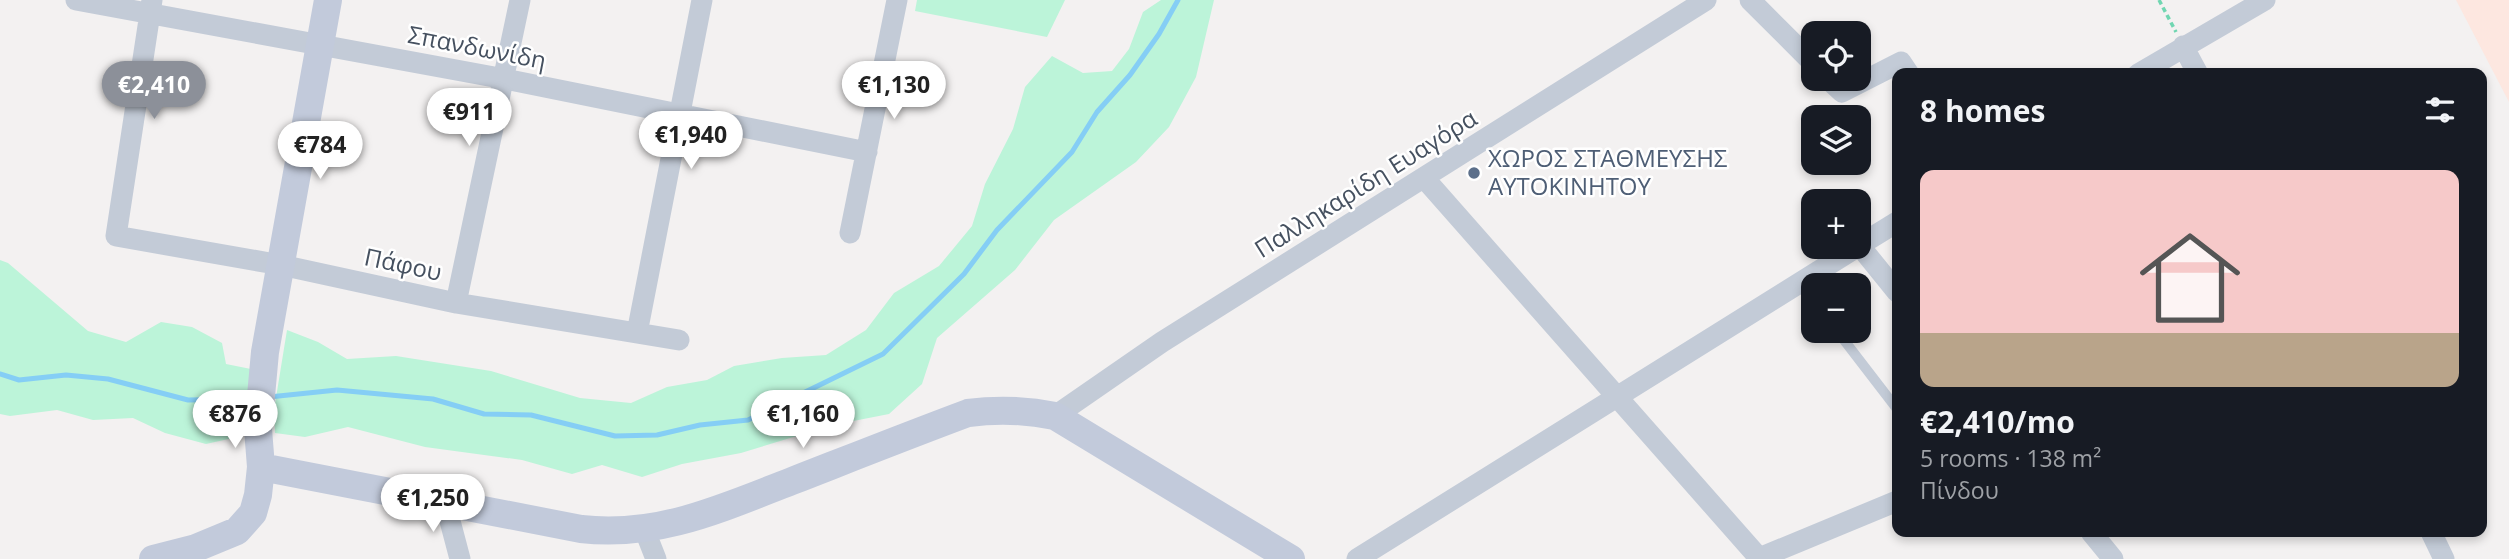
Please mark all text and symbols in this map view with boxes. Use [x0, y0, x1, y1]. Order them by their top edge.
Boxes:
street label: Σπανδωνίδη [405, 17, 549, 76]
map controls [1801, 21, 1871, 343]
button: locate [1801, 21, 1871, 91]
pin: €2,410 [97, 61, 211, 121]
pin: €1,130 [837, 61, 951, 121]
text: €2,410 [118, 68, 190, 100]
text: €1,130 [858, 68, 930, 100]
pin: €911 [428, 88, 510, 148]
text: 8 homes [1920, 90, 2045, 131]
icon: filters [2421, 91, 2459, 129]
text: €911 [443, 95, 495, 127]
street label: Παλληκαρίδη Ευαγόρα [1248, 101, 1483, 265]
button: layers [1801, 105, 1871, 175]
pin: €1,940 [634, 111, 748, 171]
text: €1,940 [655, 118, 727, 150]
pin: €784 [279, 122, 361, 181]
text: €784 [294, 128, 346, 160]
place label: ΧΩΡΟΣ ΣΤΑΘΜΕΥΣΗΣ ΑΥΤΟΚΙΝΗΤΟΥ [1488, 141, 1728, 202]
marker: ΧΩΡΟΣ ΣΤΑΘΜΕΥΣΗΣ ΑΥΤΟΚΙΝΗΤΟΥ [1466, 165, 1482, 181]
button: + [1801, 189, 1871, 259]
icon: home [2127, 215, 2253, 341]
street label: Πάφου [362, 239, 445, 288]
button: − [1801, 273, 1871, 343]
pin: €876 [194, 391, 276, 450]
pin: €1,160 [746, 391, 860, 450]
text: €876 [209, 397, 261, 429]
text: €1,160 [767, 397, 839, 429]
text: €2,410/mo [1920, 401, 2075, 442]
text: 5 rooms · 138 m² [1920, 442, 2101, 474]
text: Πίνδου [1920, 474, 1999, 506]
pin: €1,250 [376, 475, 490, 534]
text: €1,250 [397, 481, 469, 513]

